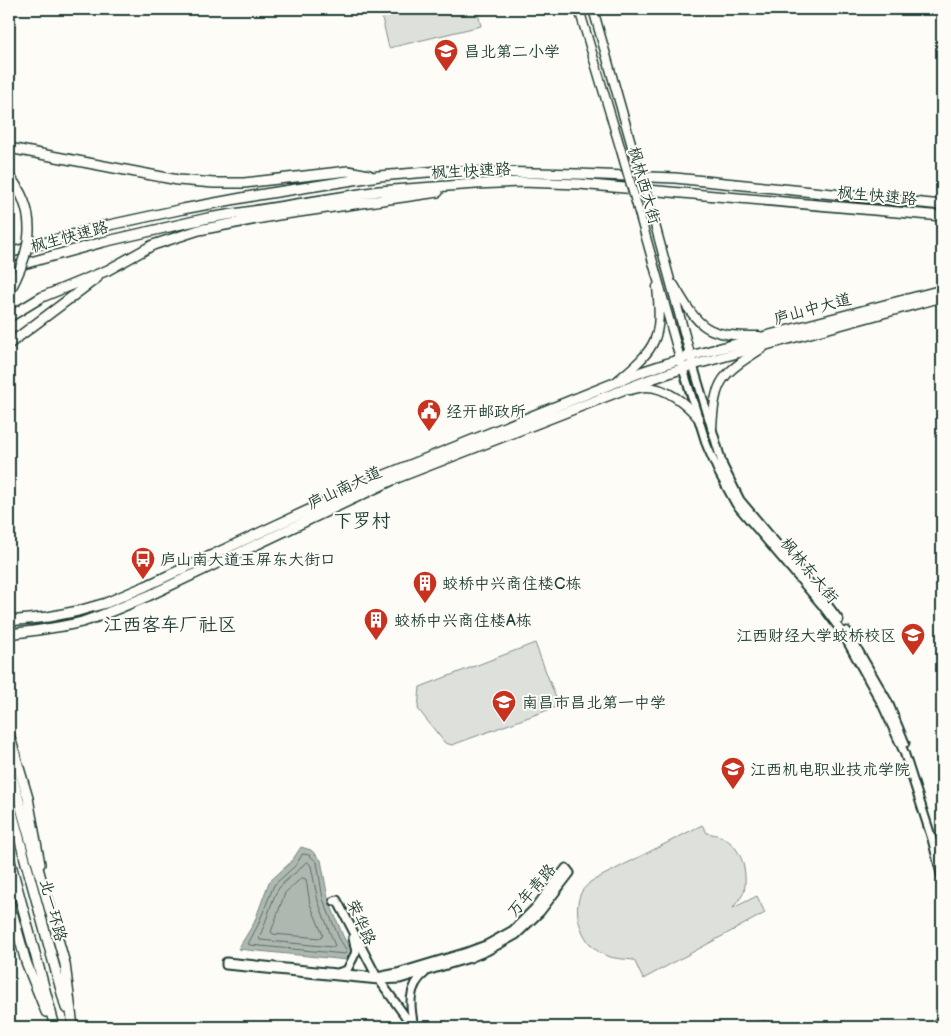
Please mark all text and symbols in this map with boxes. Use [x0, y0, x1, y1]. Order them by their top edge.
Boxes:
school or university icon: 昌北第二小学 [433, 38, 459, 72]
place label: 昌北第二小学 [464, 43, 560, 62]
street label: 枫林西大街 [623, 144, 664, 226]
street label: 枫生快速路 [431, 160, 512, 183]
street label: 枫生快速路 [836, 184, 918, 209]
street label: 枫生快速路 [28, 218, 110, 257]
street label: 庐山中大道 [771, 290, 853, 329]
public building icon: 经开邮政所 [416, 398, 442, 432]
place label: 经开邮政所 [446, 403, 526, 422]
street label: 庐山南大道 [304, 463, 385, 514]
district label: 下罗村 [333, 510, 391, 533]
street label: 枫林东大街 [776, 534, 842, 608]
bus stop icon: 庐山南大道玉屏东大街口 [130, 546, 156, 580]
place label: 庐山南大道玉屏东大街口 [160, 551, 336, 570]
building icon: 蛟桥中兴商住楼C栋 [412, 570, 438, 604]
place label: 蛟桥中兴商住楼C栋 [442, 575, 581, 594]
building icon: 蛟桥中兴商住楼A栋 [363, 607, 389, 641]
place label: 蛟桥中兴商住楼A栋 [394, 612, 532, 631]
district label: 江西客车厂社区 [103, 614, 237, 637]
school or university icon: 江西财经大学蛟桥校区 [900, 622, 926, 656]
place label: 江西财经大学蛟桥校区 [736, 627, 896, 646]
school or university icon: 南昌市昌北第一中学 [491, 689, 517, 723]
place label: 南昌市昌北第一中学 [522, 694, 666, 713]
school or university icon: 江西机电职业技术学院 [720, 756, 746, 790]
place label: 江西机电职业技术学院 [750, 761, 910, 780]
street label: 万年青路 [504, 861, 560, 921]
street label: 北一环路 [35, 877, 70, 944]
street label: 荣华路 [342, 897, 379, 948]

